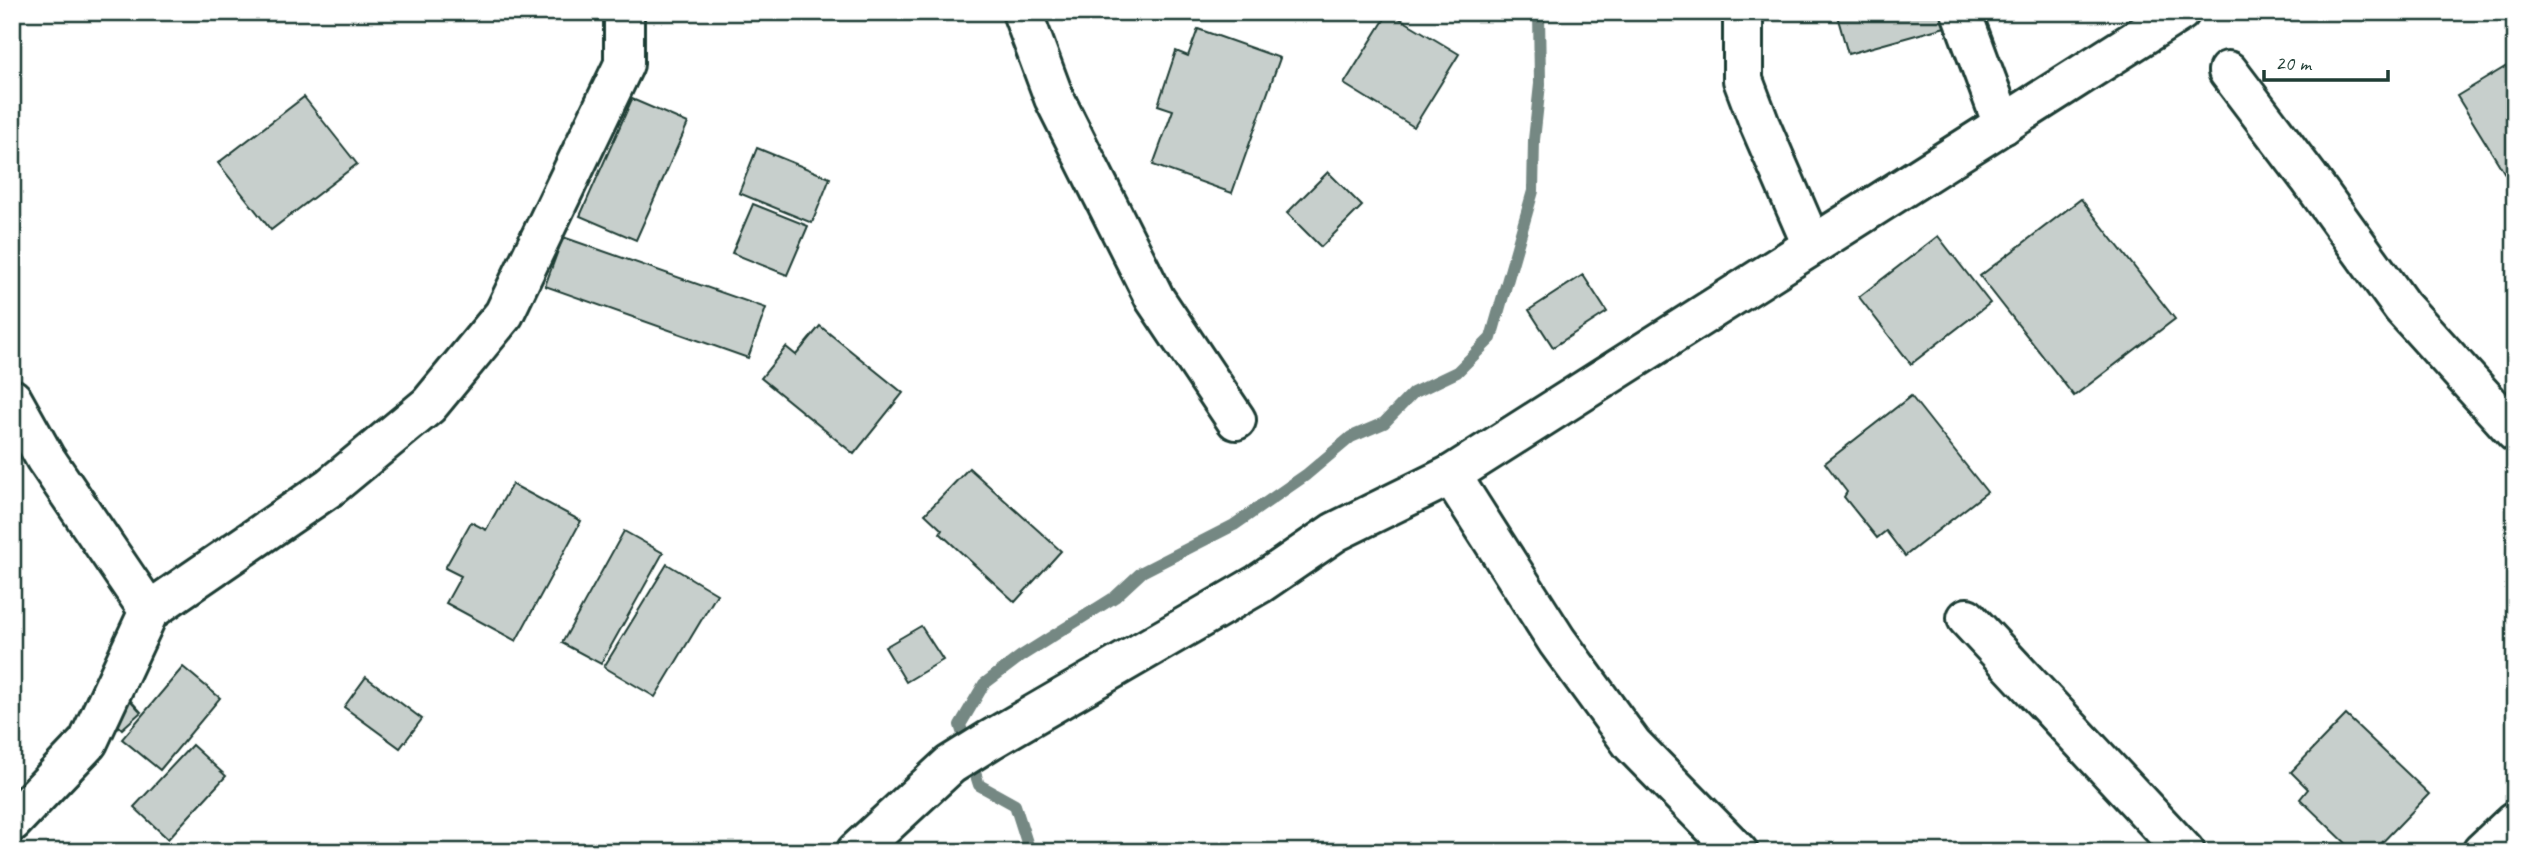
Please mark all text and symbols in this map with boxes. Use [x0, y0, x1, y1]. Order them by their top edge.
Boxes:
scale bar [2264, 38, 2389, 82]
text: 20 m [2275, 50, 2313, 76]

